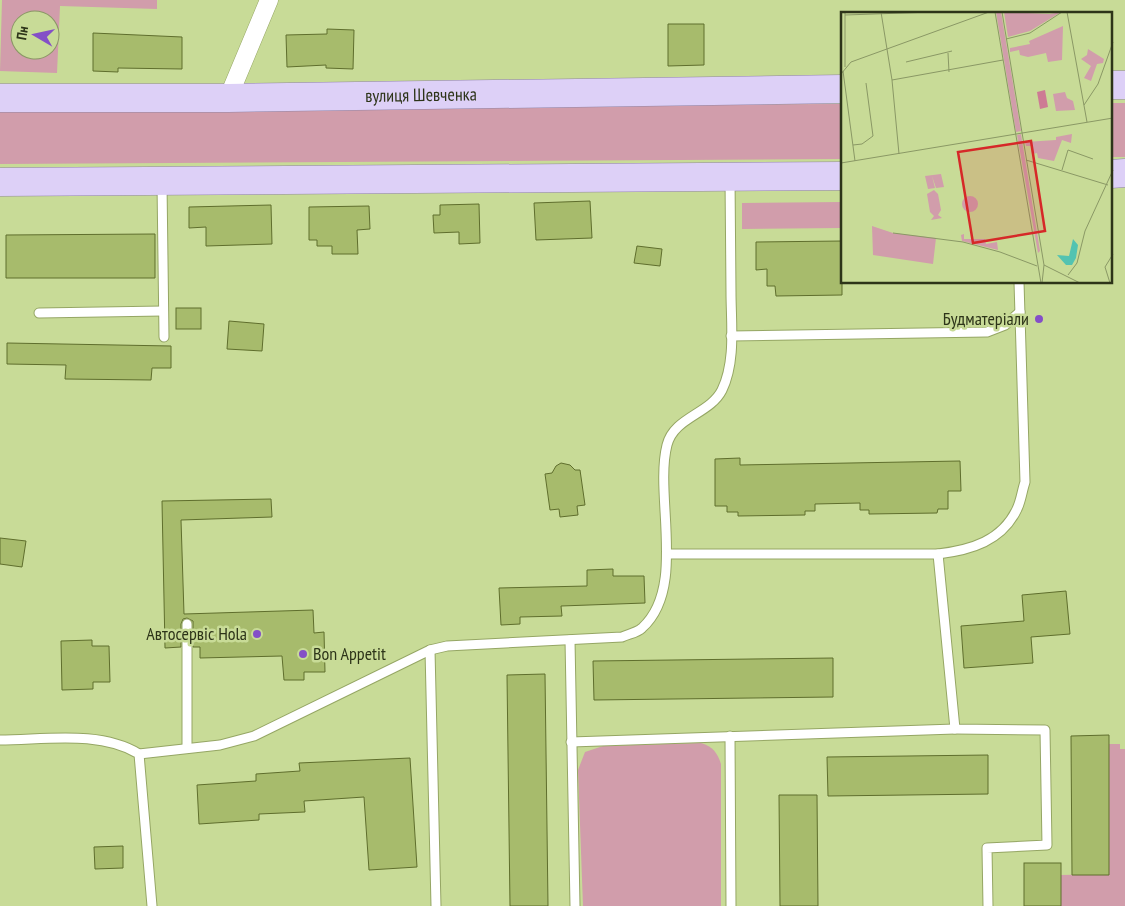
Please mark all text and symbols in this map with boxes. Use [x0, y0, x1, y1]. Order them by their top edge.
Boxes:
north arrow [10, 10, 60, 60]
inset map [841, 12, 1112, 284]
text: Пн [12, 25, 32, 41]
street label: вулиця Шевченка [365, 82, 477, 107]
place label: Будматеріали [943, 307, 1029, 330]
marker: Будматеріали [1033, 313, 1045, 325]
place label: Автосервіс Hola [146, 622, 247, 645]
marker: Автосервіс Hola [251, 628, 263, 640]
place label: Bon Appetit [313, 642, 386, 665]
marker: Bon Appetit [297, 648, 309, 660]

